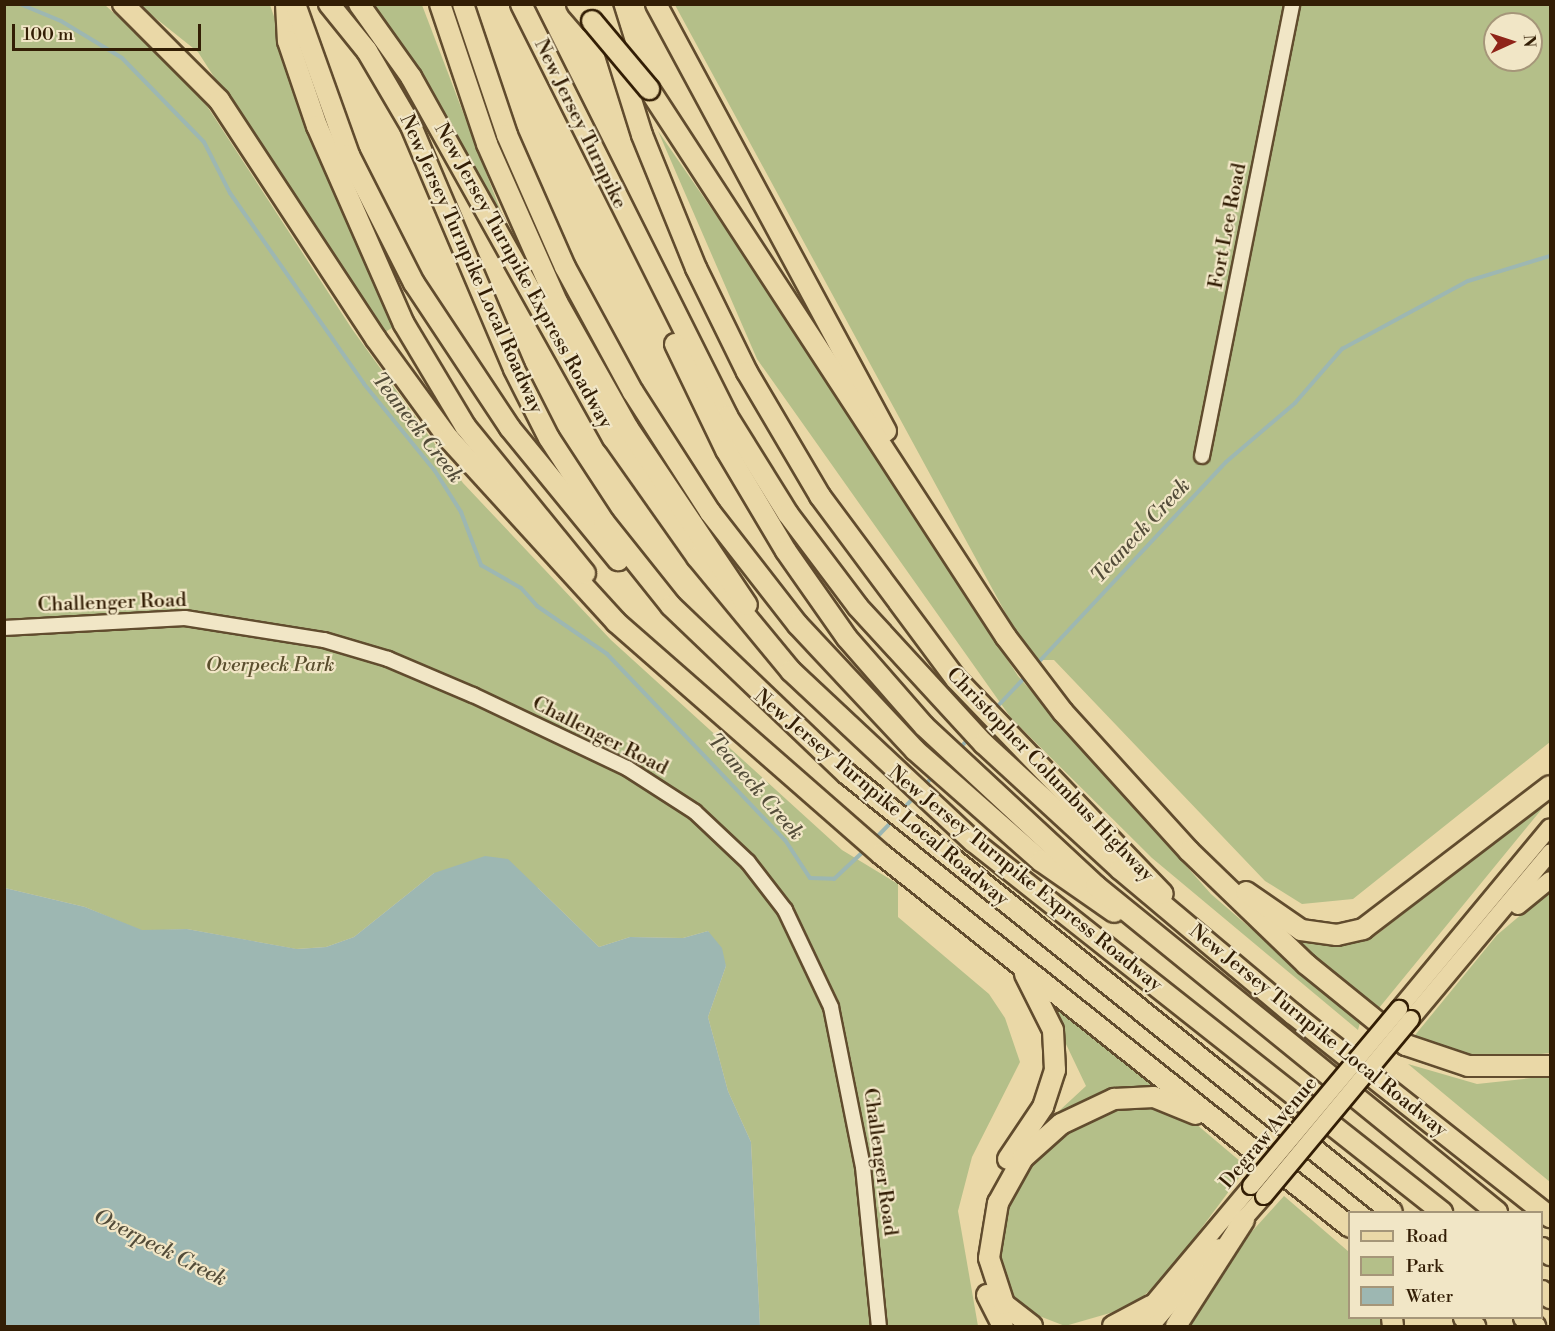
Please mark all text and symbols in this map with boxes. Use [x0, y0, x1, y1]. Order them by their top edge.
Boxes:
scale bar [15, 12, 204, 50]
north arrow [1483, 12, 1543, 72]
text: 100 m [23, 23, 74, 46]
text: N [1519, 34, 1539, 48]
street label: New Jersey Turnpike [529, 35, 631, 213]
street label: New Jersey Turnpike Local Roadway [394, 111, 548, 417]
street label: New Jersey Turnpike Express Roadway [429, 119, 617, 433]
street label: Fort Lee Road [1204, 161, 1252, 291]
water label: Teaneck Creek [366, 368, 468, 488]
water label: Teaneck Creek [1086, 474, 1196, 588]
street label: Challenger Road [37, 588, 187, 618]
park label: Overpeck Park [206, 653, 334, 677]
street label: Christopher Columbus Highway [941, 663, 1159, 887]
street label: New Jersey Turnpike Local Roadway [749, 684, 1013, 912]
street label: Challenger Road [528, 691, 672, 781]
water label: Teaneck Creek [702, 728, 808, 846]
street label: New Jersey Turnpike Express Roadway [883, 761, 1167, 997]
street label: New Jersey Turnpike Local Roadway [1184, 919, 1452, 1143]
street label: Degraw Avenue [1215, 1072, 1323, 1194]
street label: Challenger Road [858, 1087, 902, 1237]
water label: Overpeck Creek [89, 1204, 231, 1292]
legend [1348, 1211, 1543, 1319]
text: Road [1406, 1225, 1448, 1248]
text: Park [1406, 1255, 1443, 1278]
text: Water [1406, 1285, 1453, 1308]

